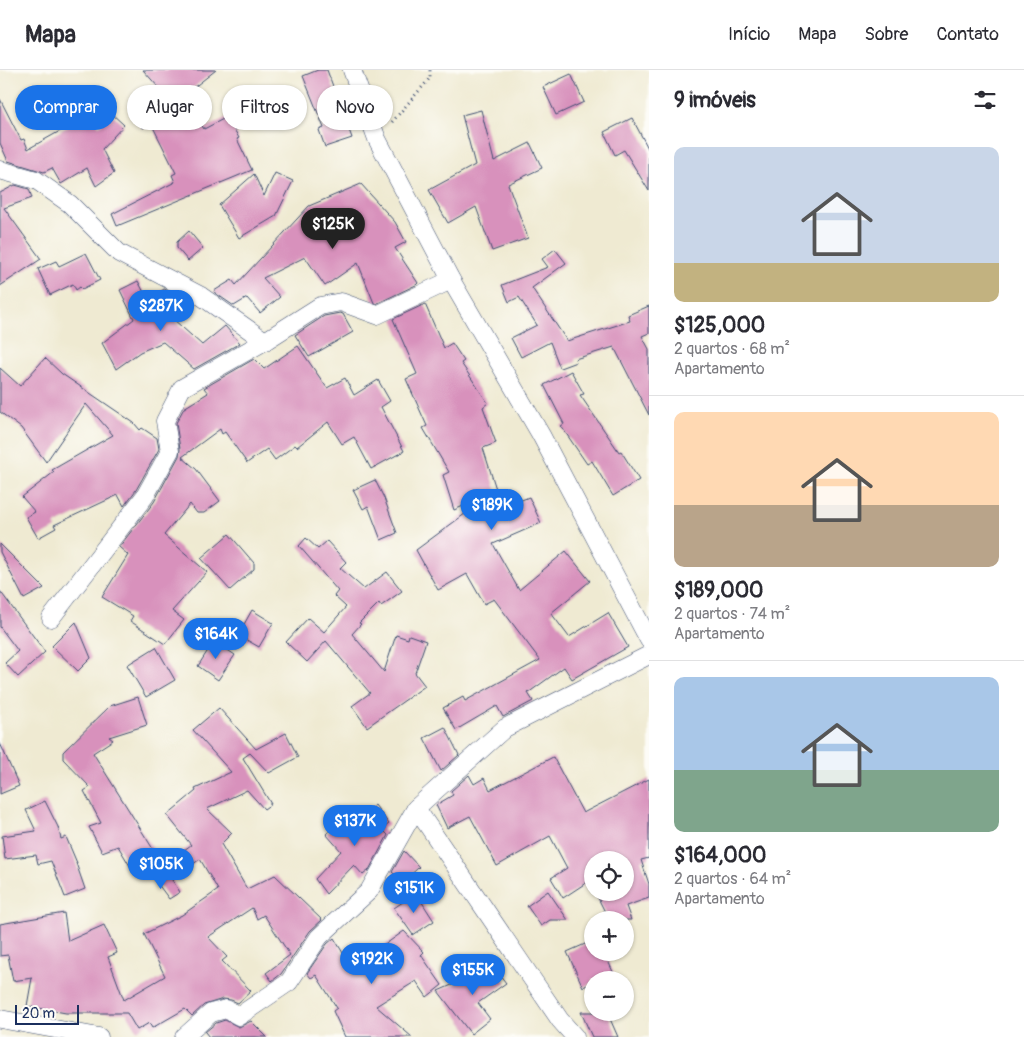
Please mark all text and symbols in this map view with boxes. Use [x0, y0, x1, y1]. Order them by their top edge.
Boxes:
text: Mapa [25, 20, 76, 49]
text: Início [728, 23, 770, 46]
text: Mapa [798, 23, 836, 46]
text: Sobre [864, 23, 908, 46]
text: Contato [936, 23, 999, 46]
chip: Comprar [15, 85, 117, 130]
chip: Alugar [127, 85, 212, 130]
chip: Filtros [222, 85, 307, 130]
chip: Novo [317, 85, 393, 130]
icon: filters [971, 86, 999, 114]
text: 9 imóveis [674, 87, 756, 114]
icon: home [792, 179, 882, 269]
pin: $125K [298, 208, 368, 250]
text: $125K [312, 214, 354, 234]
pin: $287K [126, 290, 196, 332]
text: $287K [139, 296, 183, 316]
text: $125,000 [674, 312, 765, 339]
text: 2 quartos · 68 m² [674, 339, 790, 359]
text: Apartamento [674, 359, 765, 379]
icon: home [792, 445, 882, 535]
pin: $189K [457, 488, 527, 531]
text: $189K [472, 495, 512, 515]
text: $189,000 [674, 577, 763, 604]
text: 2 quartos · 74 m² [674, 604, 790, 624]
pin: $164K [181, 618, 251, 660]
text: $164K [194, 624, 238, 644]
text: Apartamento [674, 624, 765, 644]
icon: home [792, 710, 882, 800]
pin: $137K [320, 804, 390, 847]
text: $137K [334, 811, 376, 831]
text: $164,000 [674, 842, 766, 869]
pin: $105K [126, 848, 196, 890]
map controls [584, 851, 634, 1021]
button: locate [584, 851, 634, 901]
text: $105K [139, 854, 183, 874]
text: 2 quartos · 64 m² [674, 869, 791, 889]
pin: $151K [379, 872, 449, 914]
text: $151K [394, 878, 434, 898]
text: Apartamento [674, 889, 765, 909]
button: + [584, 911, 634, 961]
pin: $192K [337, 942, 407, 985]
text: $192K [351, 949, 393, 969]
pin: $155K [438, 954, 508, 996]
text: $155K [452, 960, 494, 980]
button: − [584, 971, 634, 1021]
scale bar [15, 1002, 79, 1025]
text: 20 m [22, 1005, 55, 1022]

